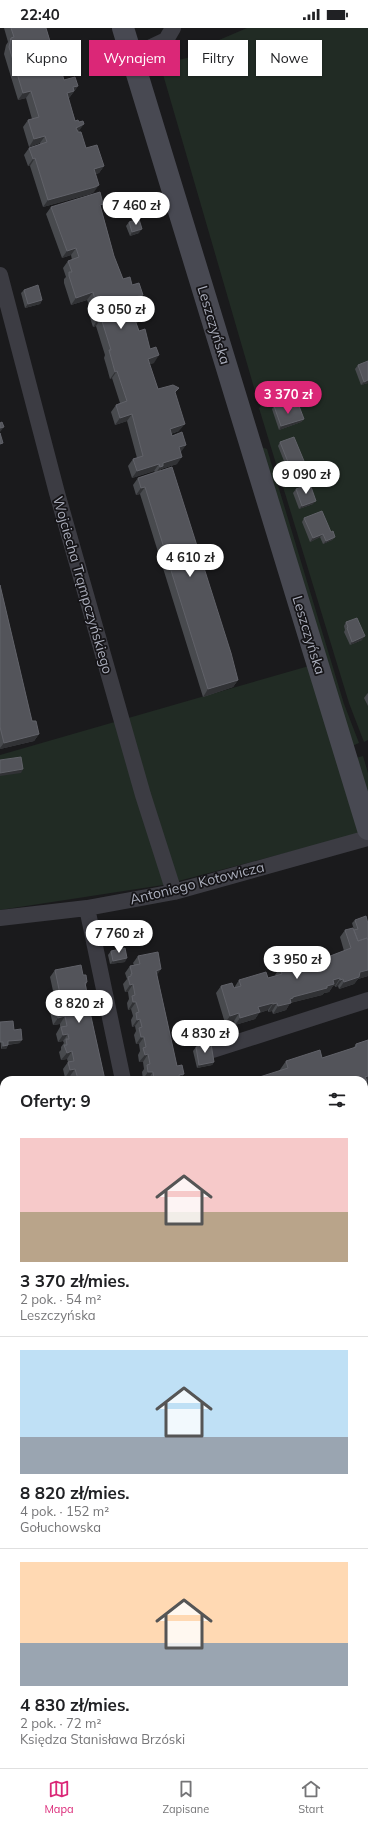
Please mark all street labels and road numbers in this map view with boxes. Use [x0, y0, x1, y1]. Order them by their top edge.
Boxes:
street label: Leszczyńska [193, 283, 235, 367]
street label: Wojciecha Trąmpczyńskiego [49, 494, 117, 676]
street label: Leszczyńska [288, 593, 330, 677]
street label: Antoniego Kotowicza [128, 858, 266, 908]

